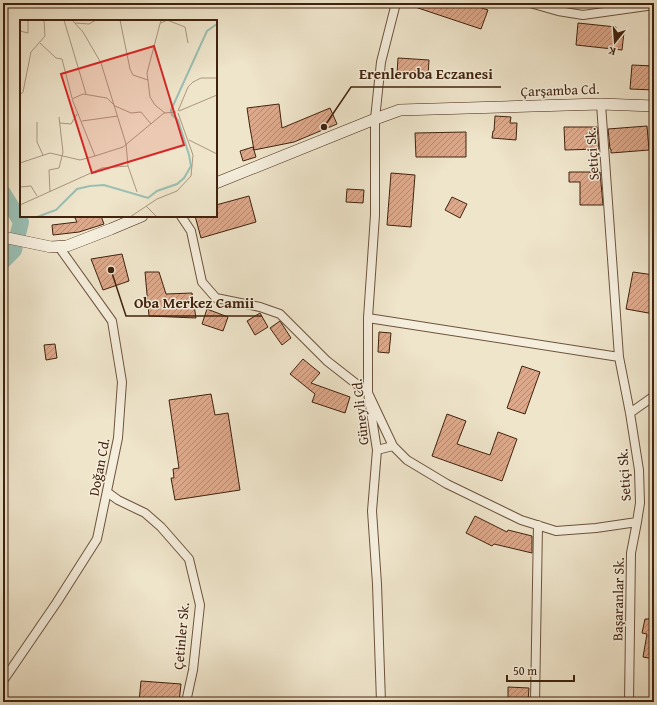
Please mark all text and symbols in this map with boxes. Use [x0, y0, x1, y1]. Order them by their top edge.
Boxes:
inset map [20, 20, 217, 217]
north arrow [595, 22, 635, 62]
text: K [606, 43, 618, 60]
callout: Erenleroba Eczanesi [351, 60, 501, 87]
text: Erenleroba Eczanesi [359, 63, 493, 84]
street label: Çarşamba Cd. [520, 79, 600, 101]
street label: Setiçi Sk. [580, 127, 604, 181]
callout: Oba Merkez Camii [126, 289, 262, 316]
text: Oba Merkez Camii [134, 292, 254, 313]
street label: Güneyli Cd. [347, 378, 373, 446]
street label: Doğan Cd. [84, 436, 114, 498]
street label: Setiçi Sk. [612, 448, 636, 502]
street label: Başaranlar Sk. [607, 557, 629, 641]
street label: Çetinler Sk. [168, 601, 194, 671]
scale bar [507, 657, 574, 683]
text: 50 m [513, 662, 537, 679]

